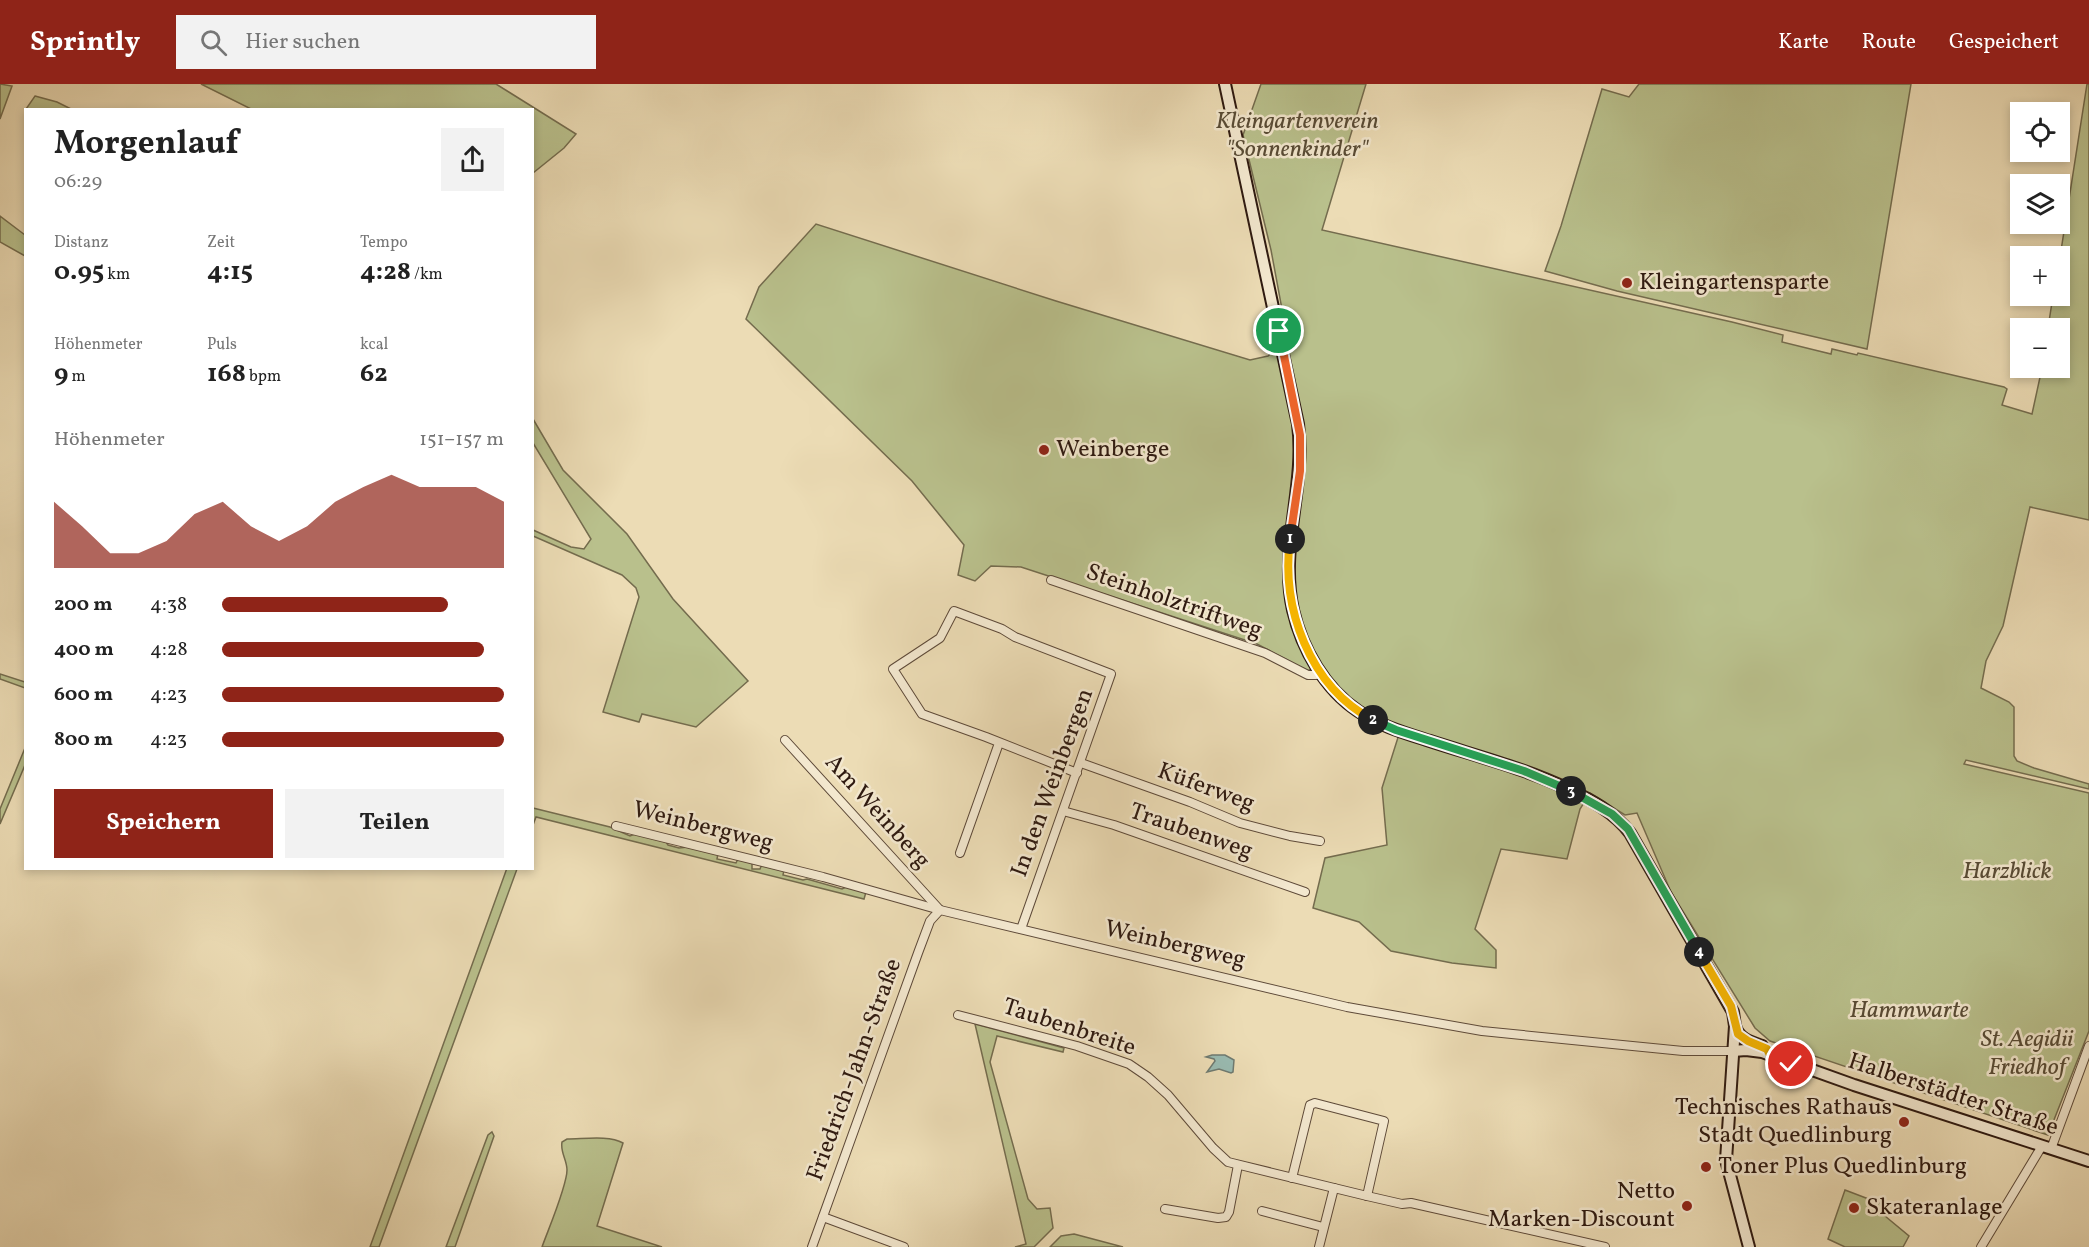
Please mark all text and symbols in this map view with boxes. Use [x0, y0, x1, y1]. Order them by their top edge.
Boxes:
search box [176, 15, 596, 69]
text: Sprintly [30, 23, 140, 62]
icon: search [197, 26, 230, 59]
text: Hier suchen [245, 27, 360, 58]
text: Karte [1778, 28, 1829, 57]
text: Route [1862, 28, 1916, 57]
text: Gespeichert [1949, 28, 2059, 57]
map controls [2010, 102, 2070, 378]
button: locate [2010, 102, 2070, 162]
park label: Kleingartenverein "Sonnenkinder" [1215, 105, 1379, 167]
text: Morgenlauf [54, 122, 239, 168]
button: share [441, 128, 504, 191]
text: 06:29 [54, 168, 102, 196]
button: layers [2010, 174, 2070, 234]
text: Distanz [54, 232, 109, 254]
text: Zeit [207, 232, 235, 254]
text: Tempo [360, 232, 408, 254]
button: + [2010, 246, 2070, 306]
text: 0.95 [54, 254, 104, 290]
text: 4:15 [207, 254, 253, 290]
text: 4:28 [360, 254, 411, 290]
text: km [104, 264, 130, 286]
text: /km [411, 264, 443, 286]
place label: Kleingartensparte [1639, 266, 1829, 300]
marker: Kleingartensparte [1620, 276, 1634, 290]
pin [1253, 305, 1304, 356]
icon: arrive [1262, 314, 1295, 347]
button: − [2010, 318, 2070, 378]
text: Höhenmeter [54, 334, 143, 356]
text: Puls [207, 334, 237, 356]
text: kcal [360, 334, 388, 356]
text: 9 [54, 356, 68, 392]
text: 168 [207, 356, 246, 392]
text: 62 [360, 356, 388, 392]
text: m [68, 366, 86, 388]
text: bpm [246, 366, 281, 388]
text: Höhenmeter [54, 426, 165, 454]
text: 151–157 m [419, 426, 504, 454]
place label: Weinberge [1056, 433, 1169, 467]
marker: Weinberge [1037, 443, 1051, 457]
pin: 1 [1275, 524, 1305, 554]
text: 1 [1287, 528, 1293, 550]
street label: Steinholztriftweg [1081, 556, 1267, 648]
text: 200 m [54, 591, 112, 619]
text: 4:38 [150, 591, 187, 619]
text: 400 m [54, 636, 114, 664]
text: 4:28 [150, 636, 188, 664]
text: 600 m [54, 681, 113, 709]
text: 4:23 [150, 681, 187, 709]
street label: In den Weinbergen [1003, 684, 1103, 882]
pin: 2 [1358, 705, 1388, 735]
text: 2 [1369, 709, 1377, 731]
text: 800 m [54, 726, 113, 754]
text: 4:23 [150, 726, 187, 754]
street label: Am Weinberg [816, 747, 938, 877]
street label: Küferweg [1153, 755, 1259, 821]
pin: 3 [1556, 776, 1586, 806]
text: 3 [1567, 780, 1575, 802]
button: Speichern [54, 789, 273, 858]
button: Teilen [285, 789, 504, 858]
street label: Weinbergweg [629, 793, 777, 861]
street label: Traubenweg [1125, 795, 1257, 869]
park label: Harzblick [1962, 855, 2052, 889]
street label: Weinbergweg [1101, 912, 1249, 978]
pin: 4 [1684, 937, 1714, 967]
text: 4 [1694, 941, 1704, 963]
street label: Friedrich-Jahn-Straße [799, 954, 911, 1186]
street label: Taubenbreite [998, 990, 1140, 1066]
park label: Hammwarte [1850, 994, 1969, 1028]
park label: St. Aegidii Friedhof [1981, 1023, 2074, 1085]
pin [1765, 1038, 1816, 1089]
street label: Halberstädter Straße [1843, 1045, 2063, 1145]
icon: check [1774, 1047, 1807, 1080]
place label: Technisches Rathaus Stadt Quedlinburg [1675, 1091, 1892, 1153]
marker: Technisches Rathaus Stadt Quedlinburg [1897, 1115, 1911, 1129]
place label: Toner Plus Quedlinburg [1718, 1150, 1967, 1184]
marker: Toner Plus Quedlinburg [1699, 1160, 1713, 1174]
place label: Netto Marken-Discount [1488, 1175, 1675, 1237]
place label: Skateranlage [1866, 1191, 2003, 1225]
marker: Netto Marken-Discount [1680, 1199, 1694, 1213]
marker: Skateranlage [1847, 1201, 1861, 1215]

